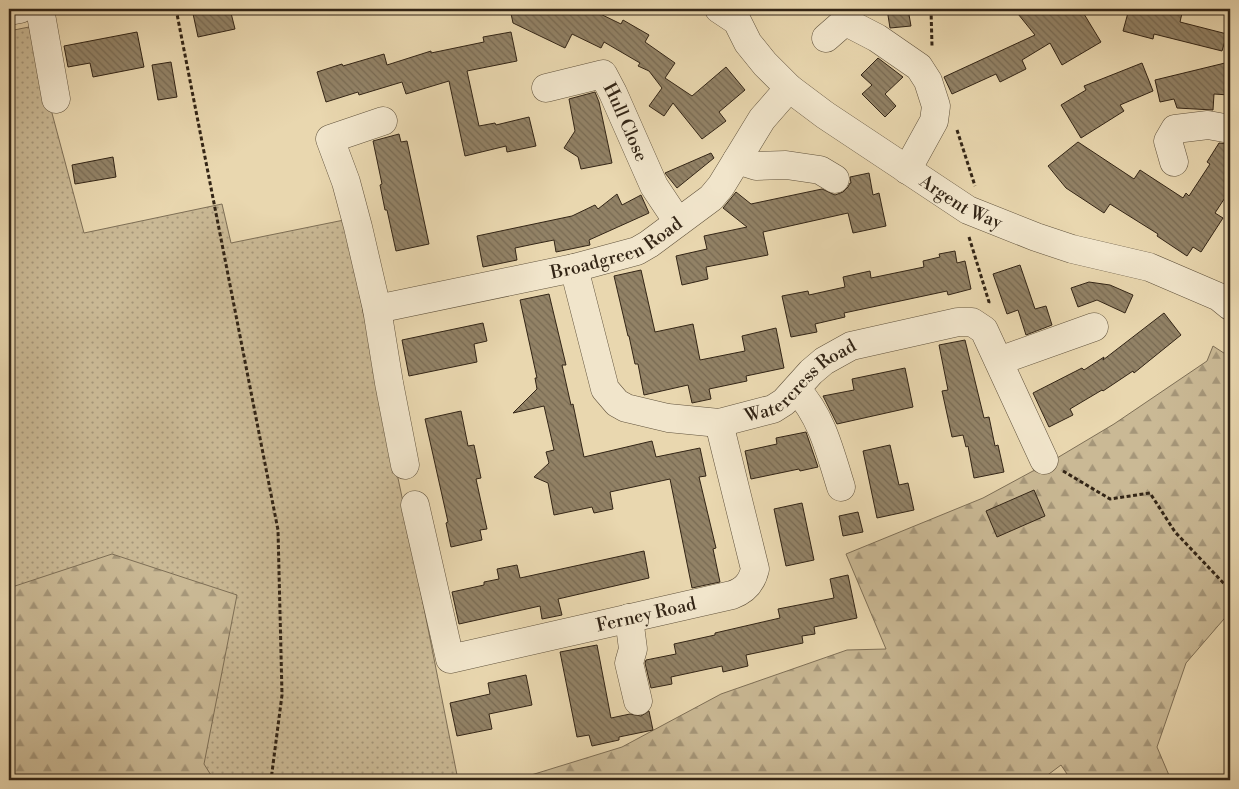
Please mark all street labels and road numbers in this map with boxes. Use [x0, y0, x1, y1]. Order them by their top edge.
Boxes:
street label: Hull Close [598, 79, 653, 165]
street label: Argent Way [914, 169, 1006, 235]
street label: Broadgreen Road [547, 212, 688, 285]
street label: Watercress Road [741, 334, 861, 428]
street label: Ferney Road [594, 592, 699, 637]

